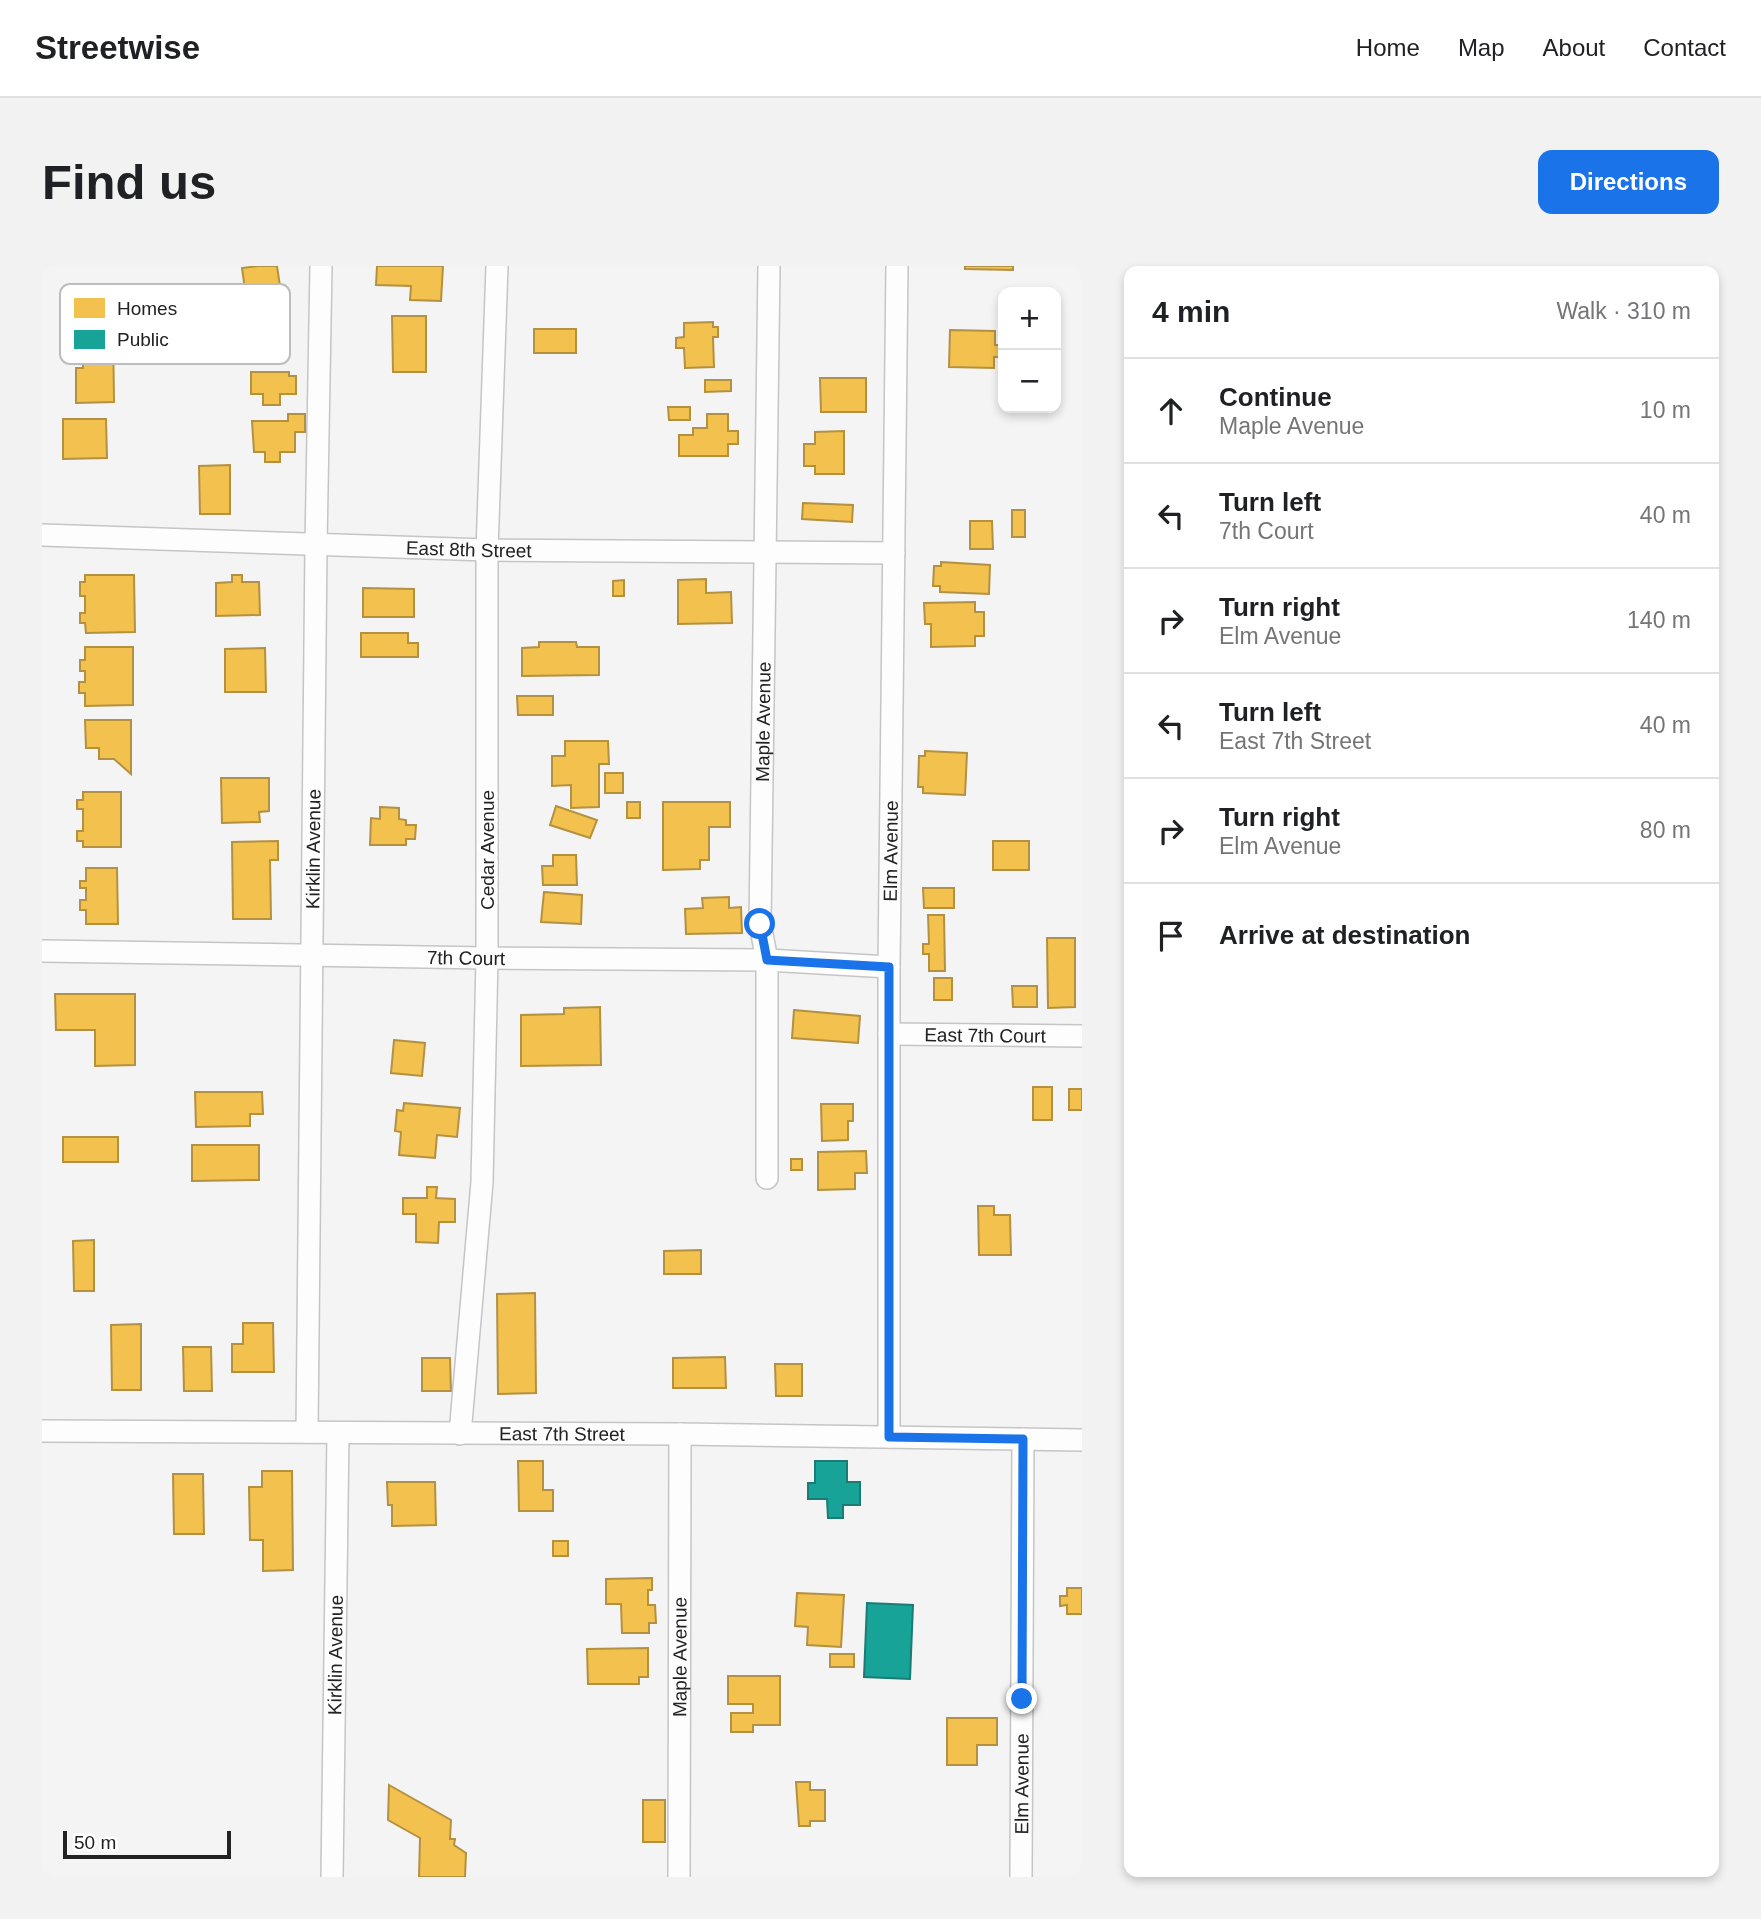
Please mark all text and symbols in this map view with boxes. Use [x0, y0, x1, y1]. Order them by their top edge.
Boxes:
text: Streetwise [35, 29, 200, 66]
text: Home [1356, 34, 1420, 61]
text: Map [1458, 34, 1505, 61]
text: About [1543, 34, 1605, 61]
text: Contact [1643, 34, 1726, 61]
button: Directions [1538, 150, 1719, 214]
text: Find us [42, 155, 216, 209]
legend [60, 284, 290, 364]
map controls [998, 287, 1061, 413]
button: + [998, 287, 1061, 350]
text: 4 min [1152, 295, 1230, 328]
text: Homes [117, 298, 177, 319]
text: Walk · 310 m [1556, 298, 1691, 324]
text: Public [117, 329, 169, 350]
button: − [998, 350, 1061, 413]
text: Continue [1219, 382, 1332, 412]
icon: ahead [1152, 392, 1190, 430]
text: 10 m [1640, 397, 1691, 423]
text: Maple Avenue [1219, 413, 1364, 439]
text: Turn left [1219, 487, 1321, 517]
icon: left [1152, 497, 1190, 535]
text: 40 m [1640, 502, 1691, 528]
text: 7th Court [1219, 518, 1314, 544]
street label: East 8th Street [406, 537, 532, 561]
text: Turn right [1219, 592, 1340, 622]
icon: right [1152, 602, 1190, 640]
text: 140 m [1627, 607, 1691, 633]
text: Elm Avenue [1219, 623, 1341, 649]
street label: Maple Avenue [751, 661, 774, 782]
text: Turn left [1219, 697, 1321, 727]
icon: left [1152, 707, 1190, 745]
text: 40 m [1640, 712, 1691, 738]
text: East 7th Street [1219, 728, 1371, 754]
street label: Kirklin Avenue [302, 789, 324, 909]
street label: Cedar Avenue [477, 790, 498, 910]
street label: Elm Avenue [879, 800, 901, 902]
text: Turn right [1219, 802, 1340, 832]
icon: right [1152, 812, 1190, 850]
text: 80 m [1640, 817, 1691, 843]
text: Elm Avenue [1219, 833, 1341, 859]
route start [744, 908, 775, 939]
icon: arrive [1152, 917, 1190, 955]
text: Arrive at destination [1219, 920, 1470, 950]
street label: 7th Court [427, 947, 506, 969]
street label: East 7th Court [924, 1024, 1047, 1046]
street label: East 7th Street [499, 1423, 626, 1444]
street label: Kirklin Avenue [324, 1595, 346, 1715]
street label: Maple Avenue [669, 1597, 690, 1717]
route end [1006, 1683, 1037, 1714]
street label: Elm Avenue [1011, 1733, 1032, 1835]
scale bar [63, 1828, 231, 1860]
text: 50 m [74, 1832, 116, 1853]

